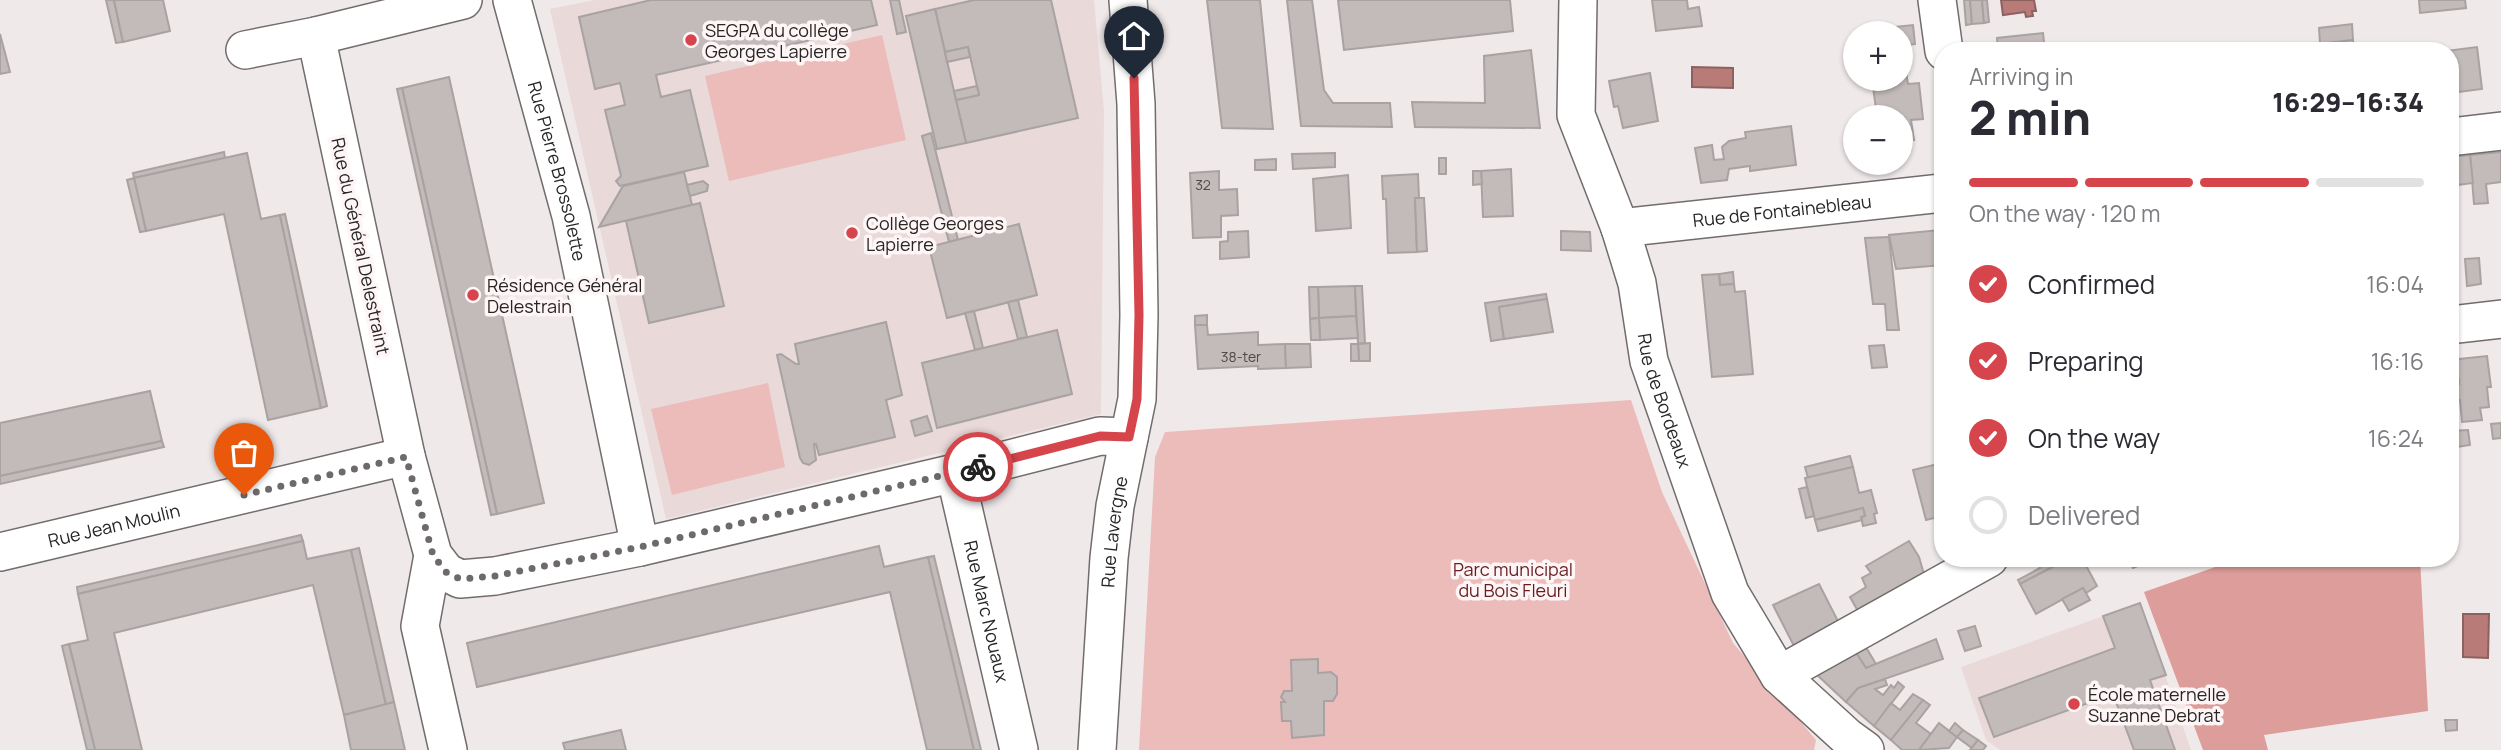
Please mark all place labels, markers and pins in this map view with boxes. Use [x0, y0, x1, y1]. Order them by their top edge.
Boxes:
pin [1104, 6, 1164, 78]
place label: SEGPA du collège Georges Lapierre [705, 18, 849, 63]
marker: SEGPA du collège Georges Lapierre [683, 32, 699, 48]
place label: Collège Georges Lapierre [866, 211, 1004, 256]
marker: Collège Georges Lapierre [844, 225, 860, 241]
place label: Résidence Général Delestrain [487, 273, 642, 318]
marker: Résidence Général Delestrain [465, 287, 481, 303]
pin [214, 423, 274, 495]
place label: École maternelle Suzanne Debrat [2088, 682, 2226, 727]
marker: École maternelle Suzanne Debrat [2066, 696, 2082, 712]

